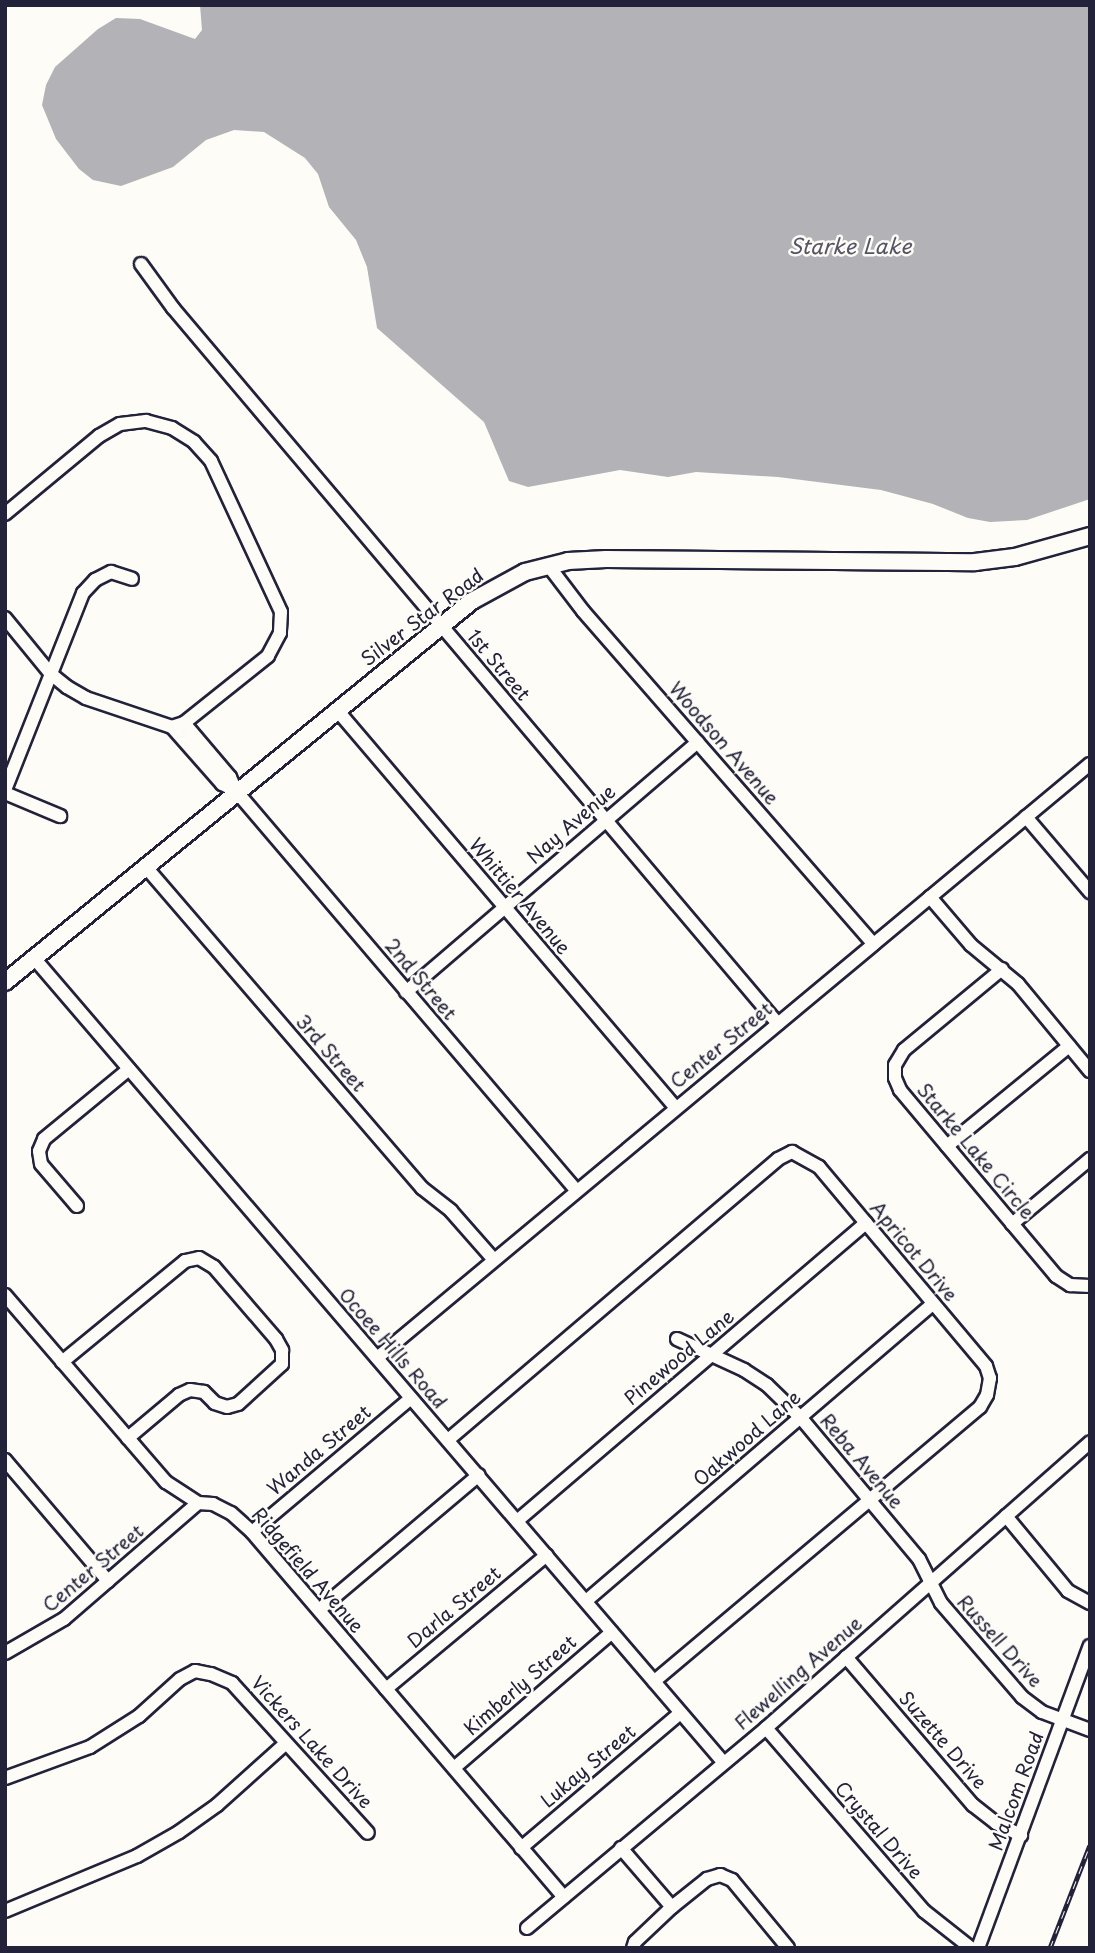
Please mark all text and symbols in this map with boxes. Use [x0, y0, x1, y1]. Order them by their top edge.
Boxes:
water label: Starke Lake [789, 232, 911, 258]
street label: Silver Star Road [355, 563, 489, 671]
street label: 1st Street [462, 624, 536, 706]
street label: Woodson Avenue [665, 678, 783, 808]
street label: Nay Avenue [523, 780, 619, 868]
street label: Whittier Avenue [465, 833, 575, 959]
street label: 2nd Street [380, 934, 462, 1024]
street label: Center Street [665, 997, 777, 1093]
street label: 3rd Street [291, 1010, 371, 1096]
street label: Starke Lake Circle [912, 1078, 1040, 1224]
street label: Apricot Drive [865, 1196, 963, 1306]
street label: Ocoee Hills Road [334, 1283, 452, 1413]
street label: Pinewood Lane [619, 1304, 739, 1410]
street label: Oakwood Lane [689, 1385, 805, 1491]
street label: Wanda Street [263, 1400, 375, 1500]
street label: Reba Avenue [816, 1409, 908, 1513]
street label: Ridgefield Avenue [247, 1503, 369, 1637]
street label: Center Street [38, 1519, 148, 1617]
street label: Darla Street [402, 1561, 506, 1653]
street label: Russell Drive [952, 1590, 1048, 1692]
street label: Flewelling Avenue [730, 1612, 866, 1734]
street label: Kimberly Street [459, 1630, 581, 1740]
street label: Vickers Lake Drive [247, 1671, 377, 1813]
street label: Suzette Drive [895, 1687, 991, 1793]
street label: Lukay Street [536, 1720, 640, 1812]
street label: Malcom Road [984, 1729, 1048, 1853]
street label: Crystal Drive [830, 1776, 928, 1884]

